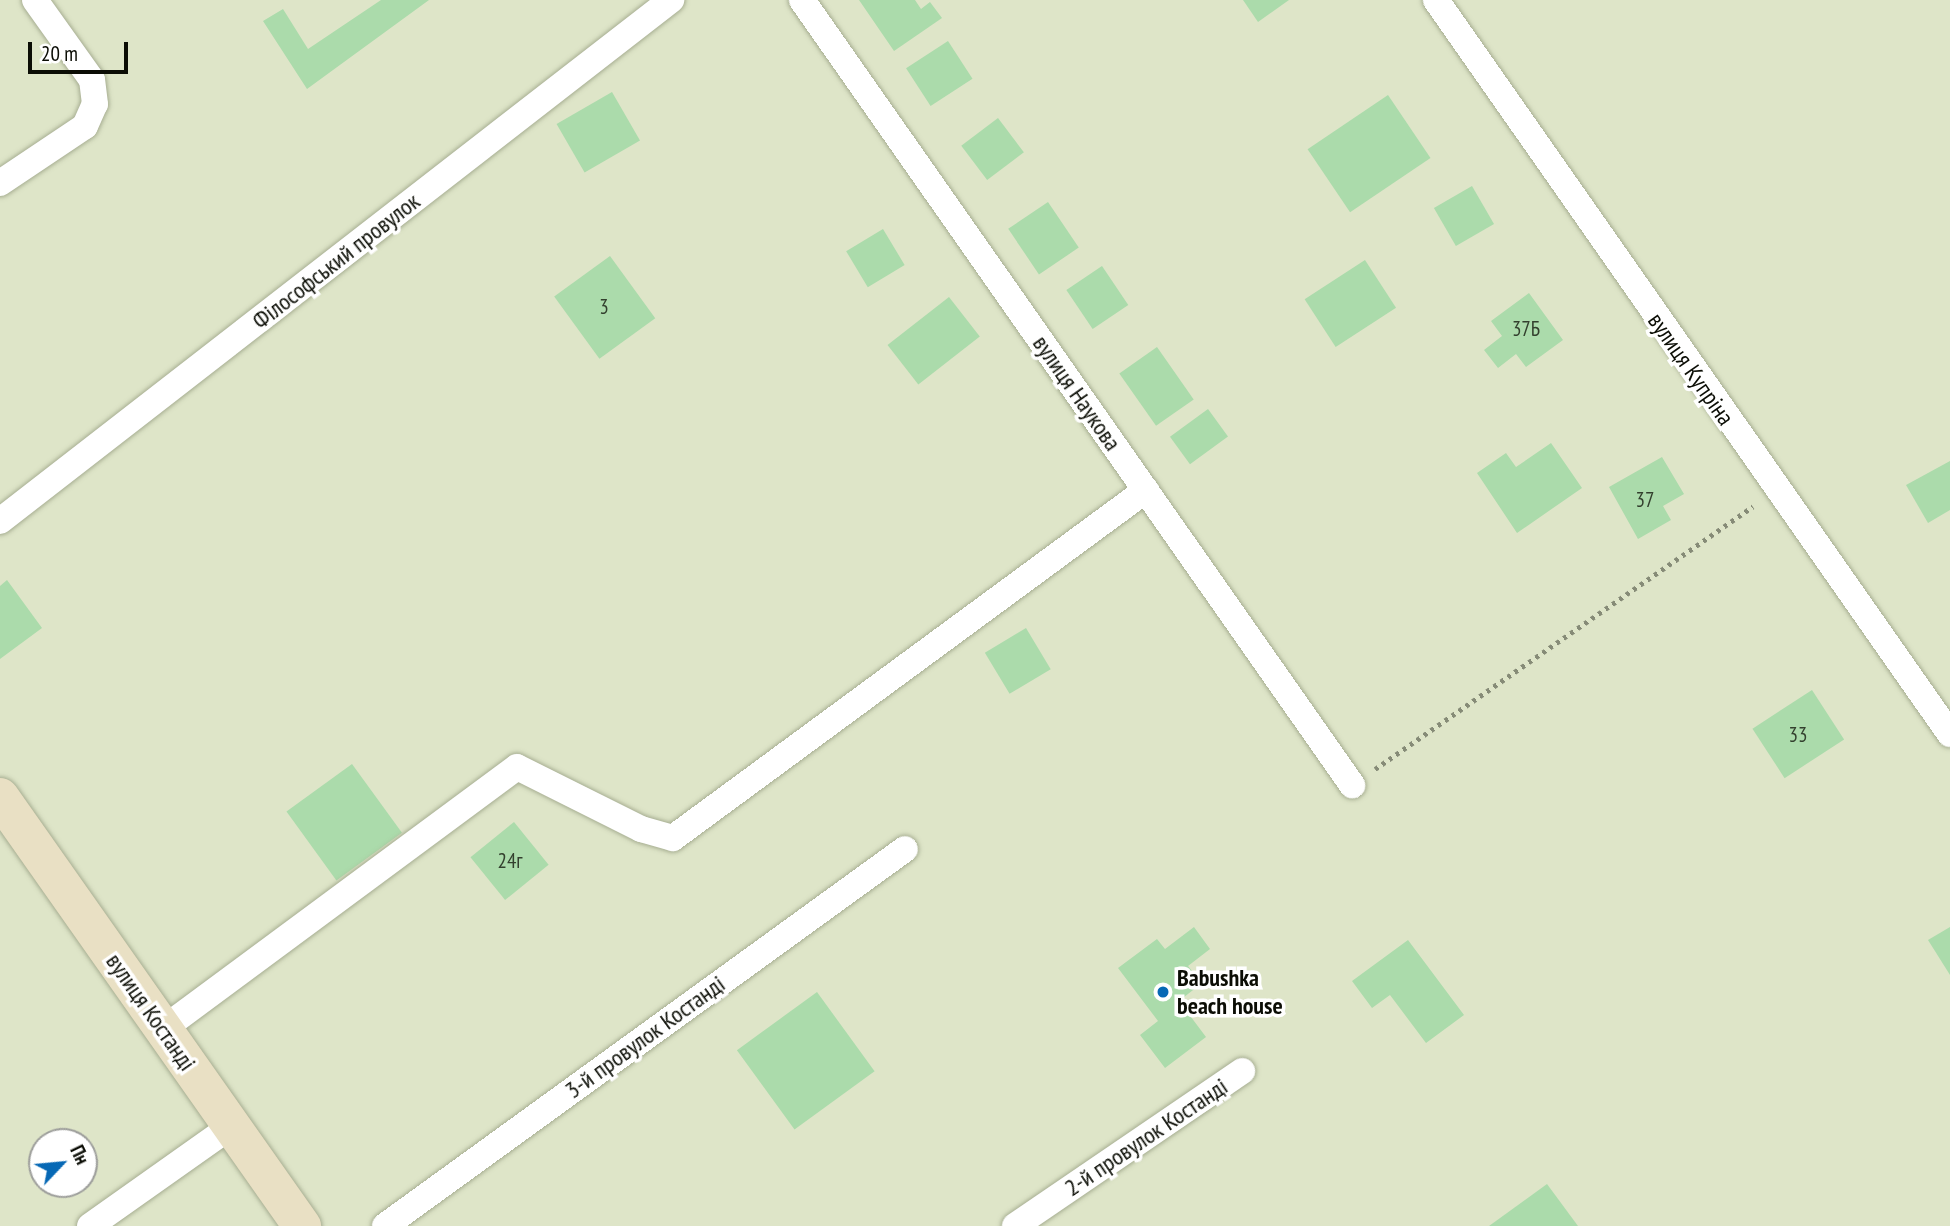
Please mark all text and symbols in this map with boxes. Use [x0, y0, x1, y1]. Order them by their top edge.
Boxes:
scale bar [32, 28, 131, 72]
text: 20 m [41, 40, 78, 67]
street label: Філософський провулок [247, 187, 425, 335]
house number: 3 [599, 294, 609, 320]
street label: вулиця Купріна [1642, 307, 1740, 431]
house number: 37Б [1512, 316, 1540, 342]
street label: вулиця Наукова [1027, 330, 1127, 456]
house number: 37 [1636, 487, 1654, 513]
house number: 33 [1789, 722, 1807, 748]
house number: 24г [497, 848, 523, 874]
street label: вулиця Костанді [100, 948, 202, 1076]
place label: Babushka beach house [1177, 964, 1283, 1020]
street label: 3-й провулок Костанді [560, 969, 730, 1105]
marker: Babushka beach house [1155, 984, 1171, 1000]
street label: 2-й провулок Костанді [1059, 1072, 1233, 1202]
north arrow [28, 1128, 98, 1198]
text: Пн [65, 1141, 95, 1168]

